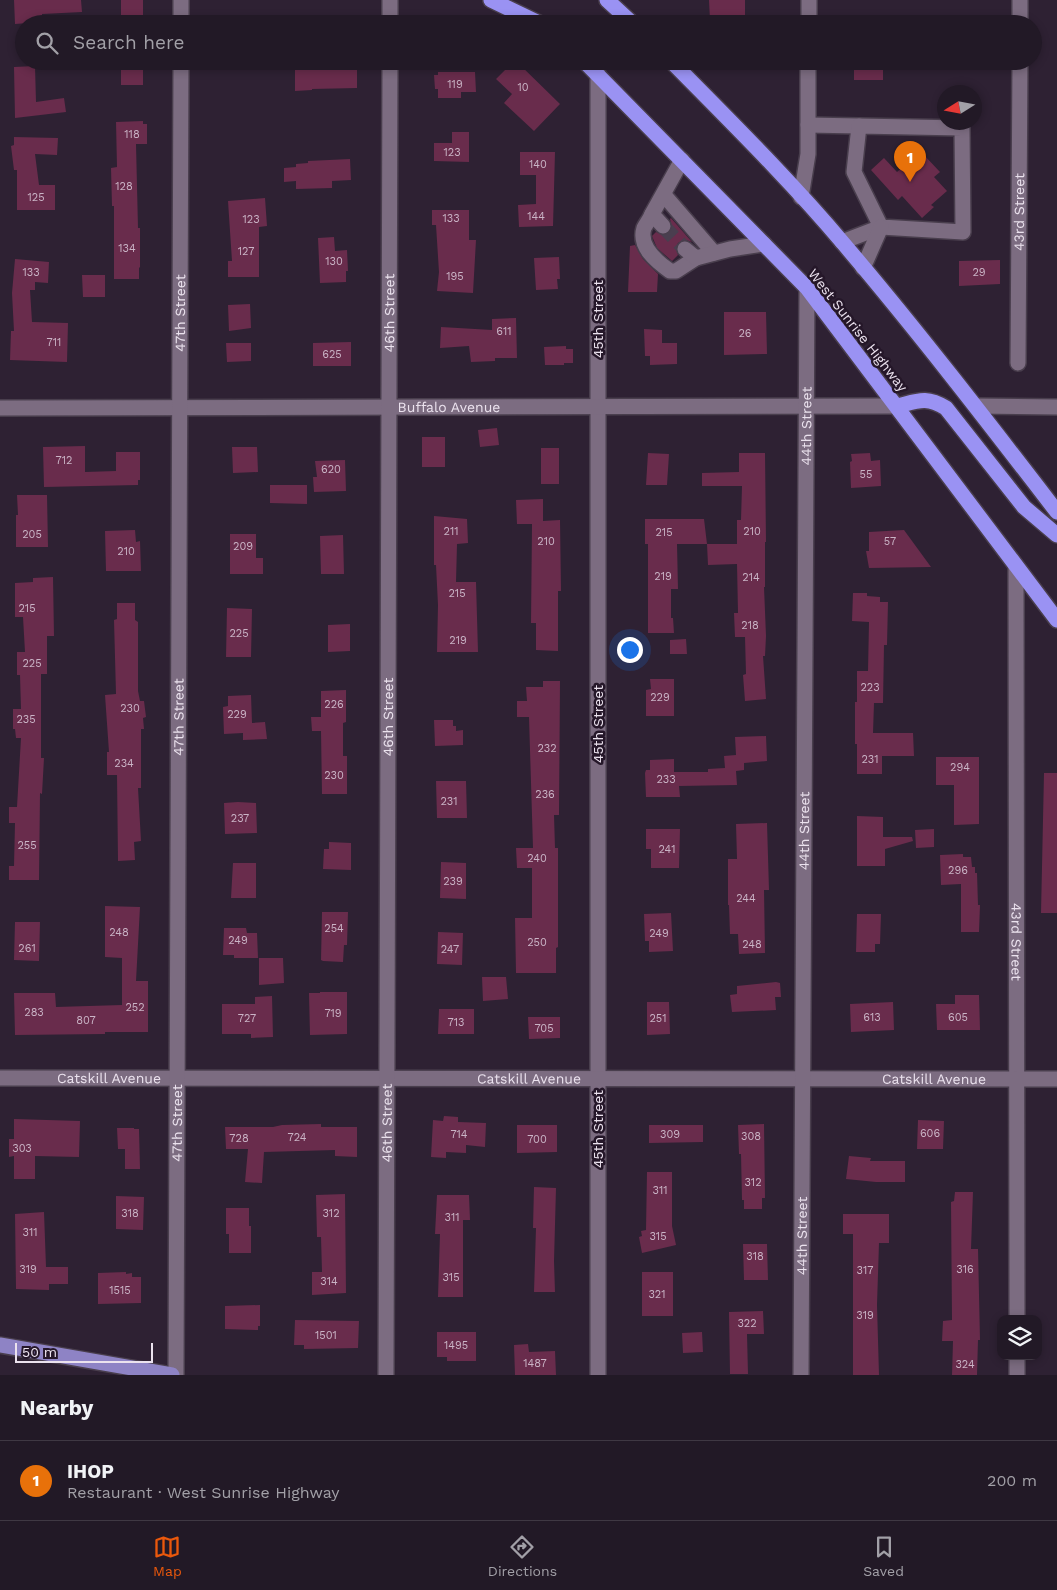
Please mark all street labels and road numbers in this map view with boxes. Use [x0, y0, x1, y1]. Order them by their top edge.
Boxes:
street label: 43rd Street [1011, 173, 1027, 251]
street label: West Sunrise Highway [805, 265, 911, 395]
street label: 47th Street [172, 274, 188, 352]
street label: 46th Street [381, 274, 397, 352]
street label: 45th Street [590, 280, 606, 358]
street label: 44th Street [798, 387, 814, 465]
street label: Buffalo Avenue [398, 399, 500, 415]
street label: 47th Street [170, 678, 187, 756]
street label: 46th Street [380, 678, 396, 756]
street label: 45th Street [590, 685, 606, 763]
street label: 44th Street [796, 792, 812, 870]
street label: 43rd Street [1008, 903, 1025, 981]
street label: Catskill Avenue [57, 1070, 161, 1086]
street label: Catskill Avenue [477, 1070, 581, 1087]
street label: Catskill Avenue [882, 1071, 986, 1087]
street label: 47th Street [169, 1084, 185, 1162]
street label: 46th Street [379, 1084, 395, 1162]
street label: 45th Street [590, 1090, 606, 1168]
street label: 44th Street [794, 1197, 810, 1275]

